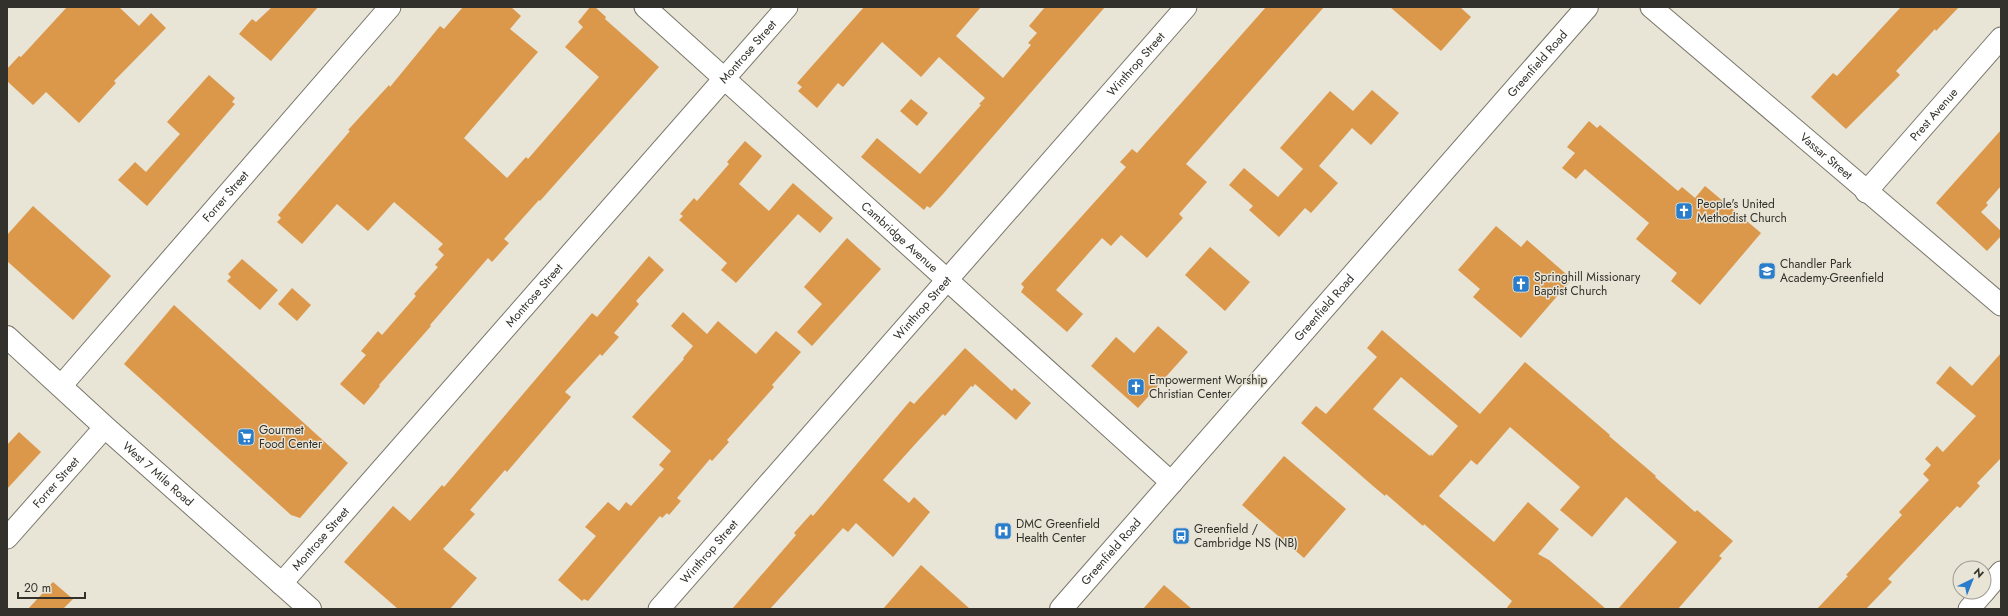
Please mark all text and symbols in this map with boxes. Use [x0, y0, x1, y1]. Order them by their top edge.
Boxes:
street label: Montrose Street [715, 16, 781, 87]
street label: Greenfield Road [1503, 26, 1572, 101]
street label: Winthrop Street [1103, 28, 1169, 100]
street label: Prest Avenue [1906, 84, 1962, 145]
street label: Vassar Street [1796, 128, 1857, 184]
street label: Forrer Street [198, 167, 253, 226]
place label: People's United Methodist Church [1697, 195, 1787, 227]
street label: Cambridge Avenue [857, 197, 942, 277]
church icon: People's United Methodist Church [1674, 201, 1694, 221]
place label: Chandler Park Academy-Greenfield [1780, 255, 1884, 287]
street label: Montrose Street [501, 259, 567, 331]
school or university icon: Chandler Park Academy-Greenfield [1757, 261, 1777, 281]
place label: Springhill Missionary Baptist Church [1534, 268, 1641, 300]
street label: Greenfield Road [1290, 270, 1359, 345]
street label: Winthrop Street [889, 272, 956, 344]
church icon: Springhill Missionary Baptist Church [1511, 274, 1531, 294]
place label: Empowerment Worship Christian Center [1149, 371, 1268, 403]
church icon: Empowerment Worship Christian Center [1126, 377, 1146, 397]
place label: Gourmet Food Center [259, 421, 323, 453]
supermarket icon: Gourmet Food Center [236, 427, 256, 447]
street label: West 7 Mile Road [119, 438, 198, 511]
street label: Forrer Street [28, 453, 84, 512]
street label: Montrose Street [288, 503, 354, 575]
street label: Greenfield Road [1077, 514, 1145, 589]
place label: DMC Greenfield Health Center [1016, 515, 1100, 547]
street label: Winthrop Street [676, 516, 742, 588]
place label: Greenfield / Cambridge NS (NB) [1194, 520, 1298, 552]
hospital icon: DMC Greenfield Health Center [993, 521, 1013, 541]
bus stop icon: Greenfield / Cambridge NS (NB) [1171, 526, 1191, 546]
north arrow [1952, 560, 1992, 600]
text: N [1970, 564, 1987, 582]
scale bar [18, 574, 85, 600]
text: 20 m [24, 579, 51, 597]

